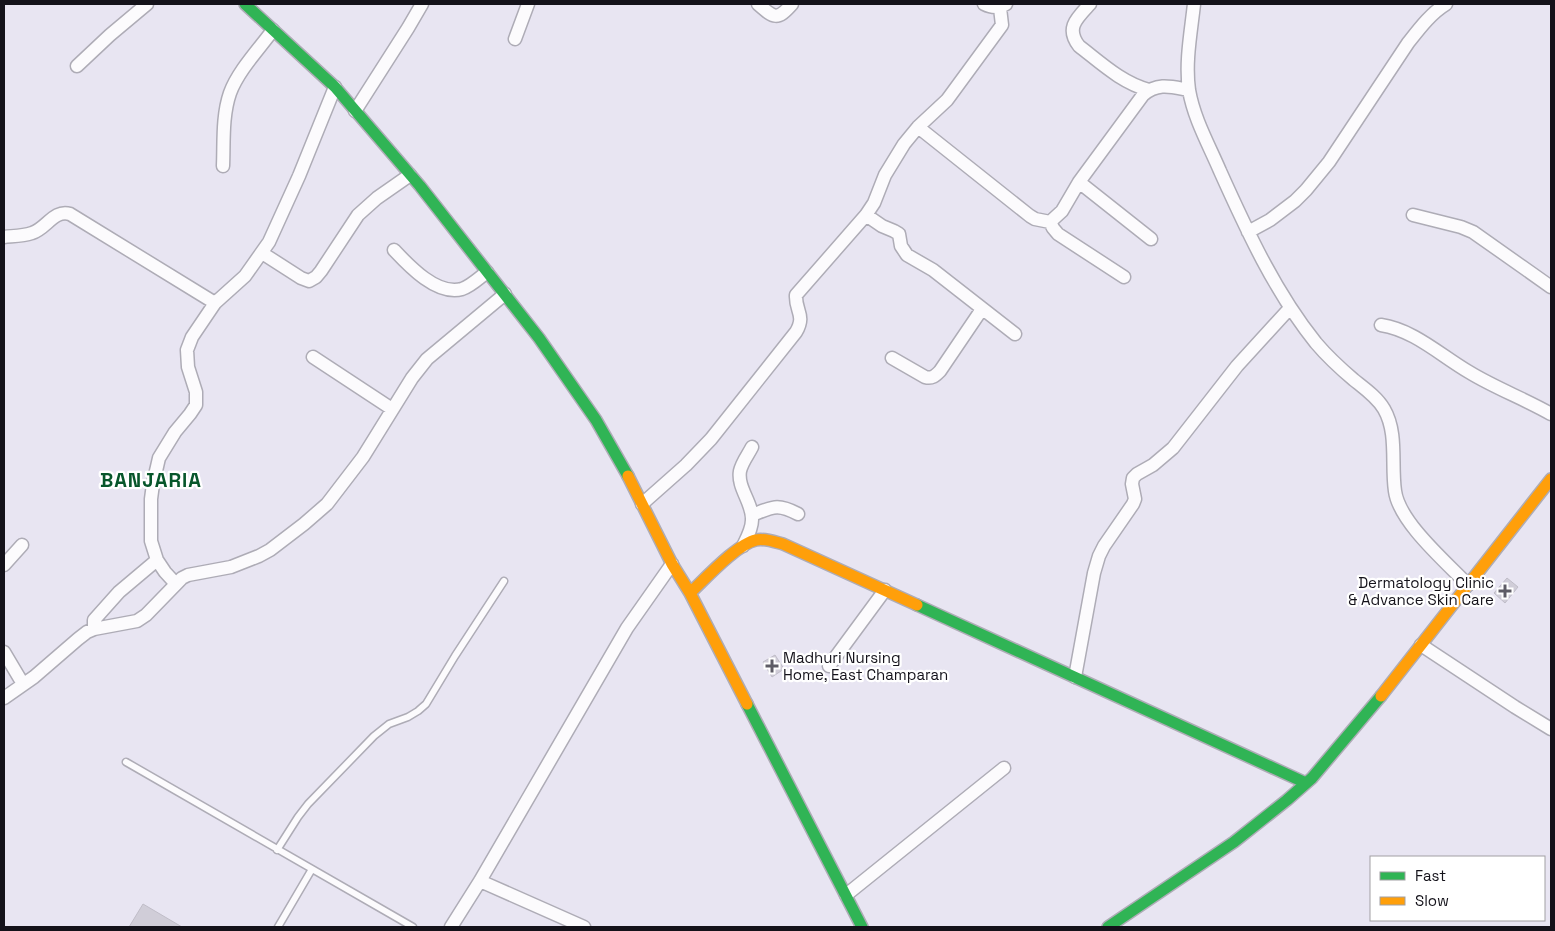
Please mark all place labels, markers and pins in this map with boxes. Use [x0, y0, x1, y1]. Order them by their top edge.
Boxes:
place label: Dermatology Clinic & Advance Skin Care [1348, 573, 1494, 609]
marker: Dermatology Clinic & Advance Skin Care [1498, 584, 1512, 598]
place label: Madhuri Nursing Home, East Champaran [783, 648, 948, 684]
marker: Madhuri Nursing Home, East Champaran [765, 659, 779, 673]

